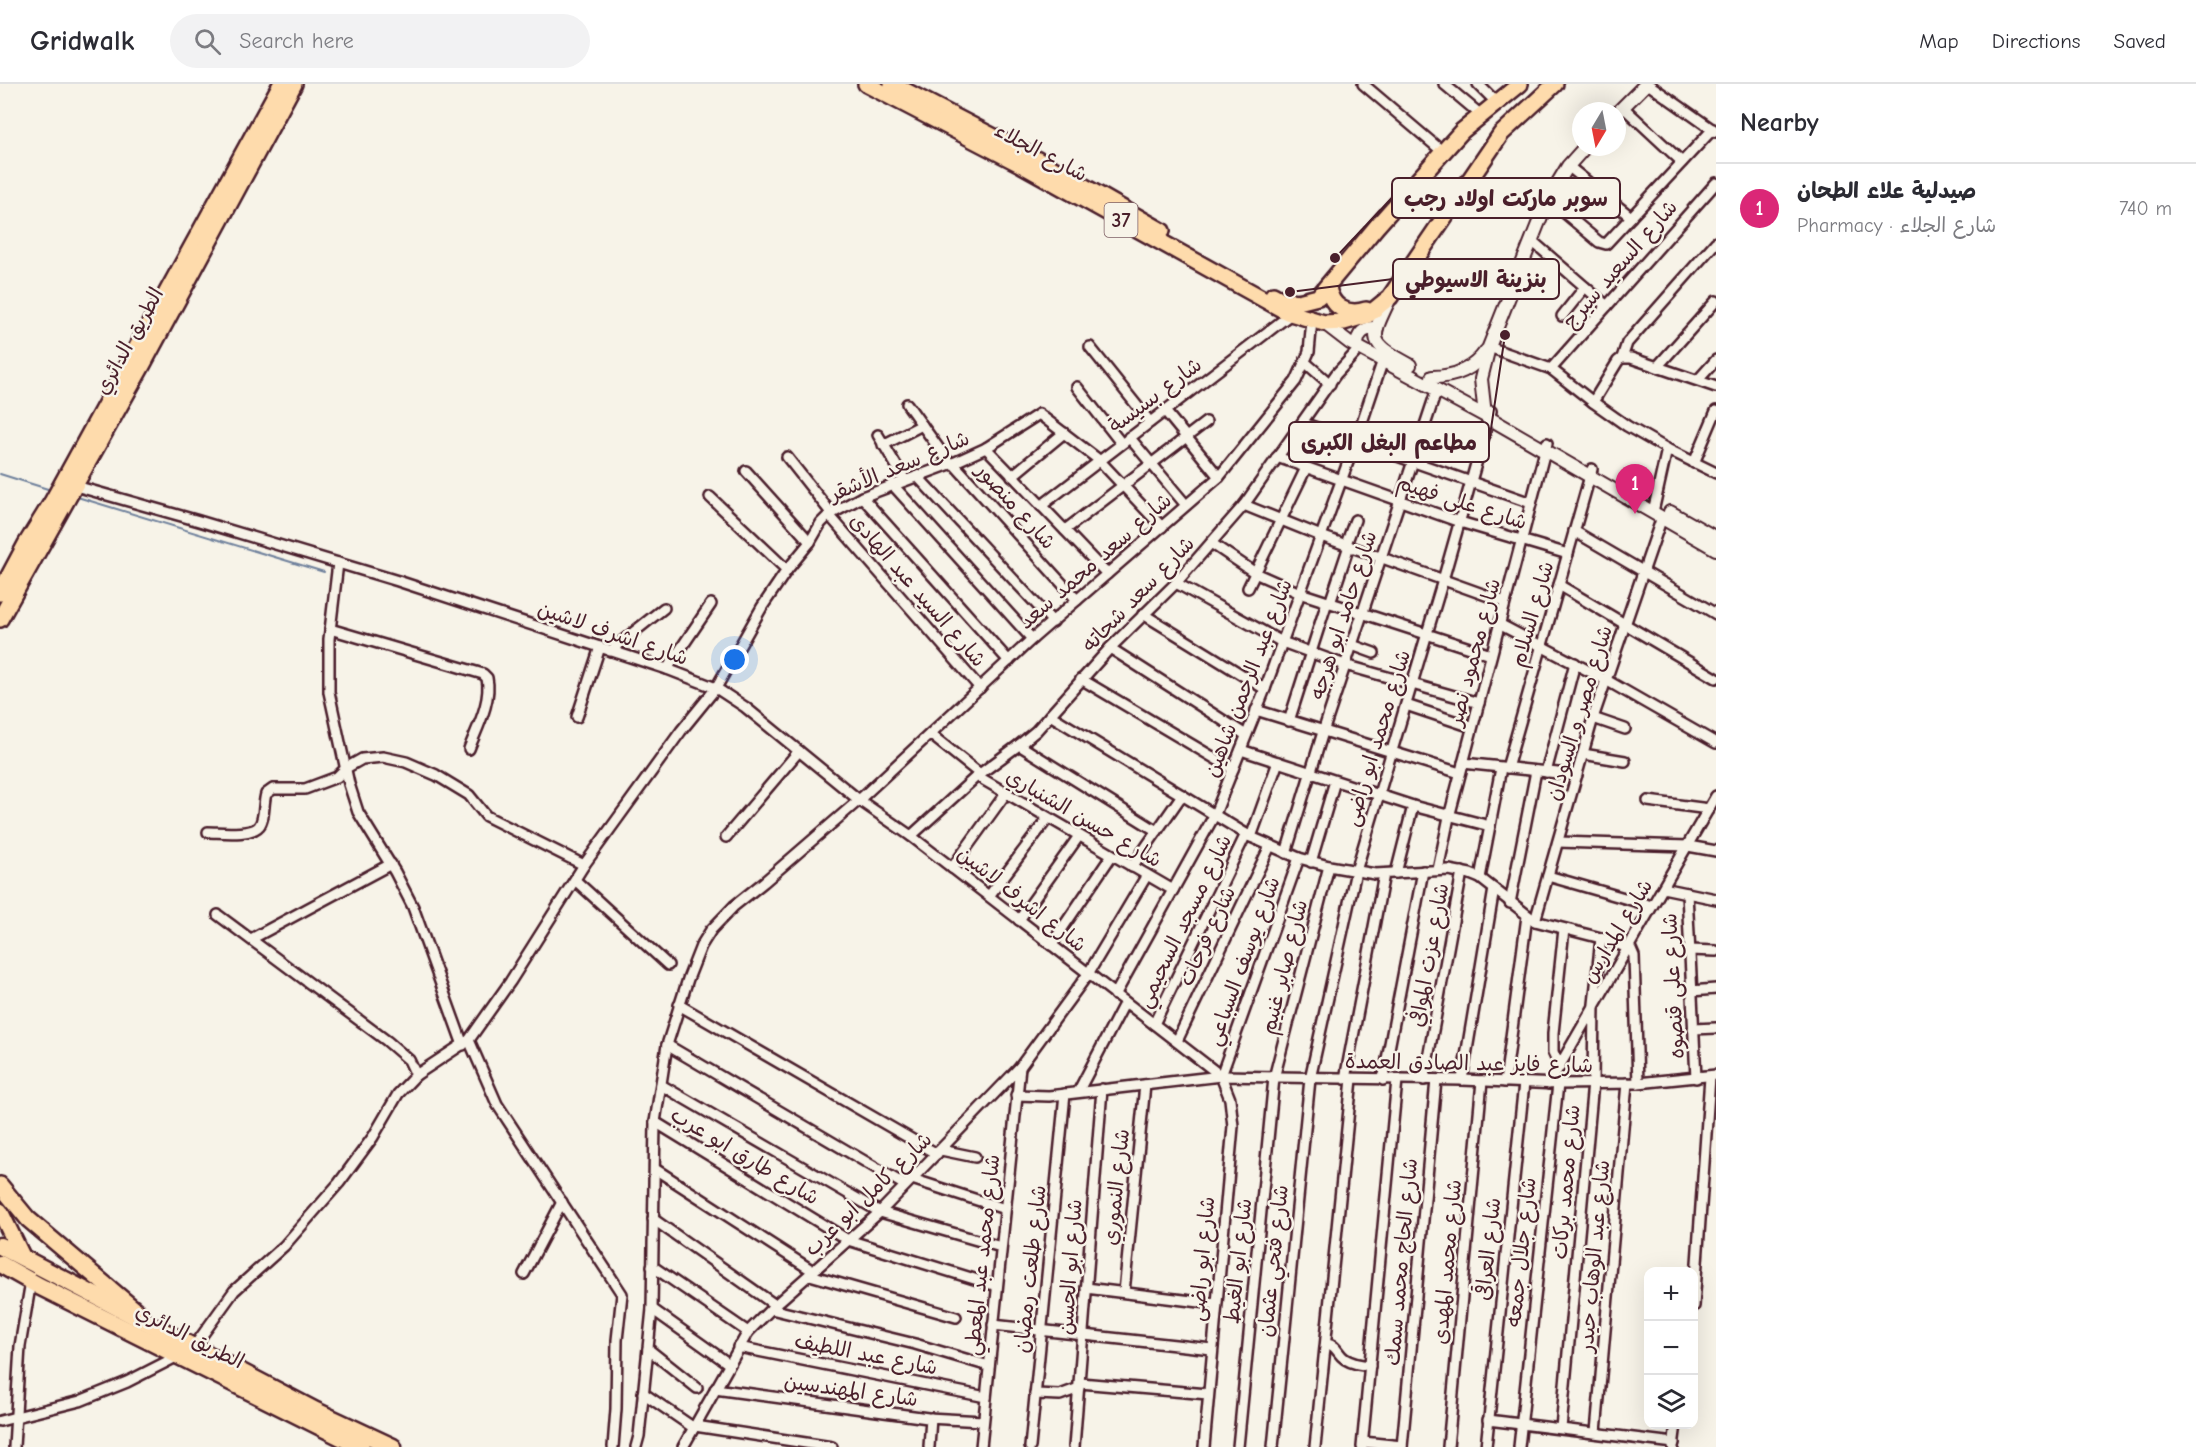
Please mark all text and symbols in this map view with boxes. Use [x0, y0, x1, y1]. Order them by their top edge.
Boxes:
search box [170, 14, 590, 68]
text: Gridwalk [30, 25, 134, 57]
icon: search [191, 25, 224, 58]
text: Search here [239, 28, 354, 54]
text: Map [1919, 29, 1959, 53]
text: Directions [1992, 29, 2081, 53]
text: Saved [2114, 29, 2166, 53]
north arrow [1572, 102, 1626, 156]
text: Nearby [1740, 108, 1819, 138]
street label: شارع الجلاء [989, 118, 1091, 189]
callout: سوبر ماركت اولاد رجب [1392, 178, 1620, 218]
text: صيدلية علاء الطحان [1797, 178, 1976, 204]
text: سوبر ماركت اولاد رجب [1404, 186, 1608, 212]
street label: شارع السعيد سيرج [1558, 195, 1685, 335]
text: 1 [1756, 197, 1763, 220]
text: 740 m [2119, 197, 2172, 220]
road number: 37 [1104, 203, 1138, 237]
text: Pharmacy · شارع الجلاء [1797, 214, 1996, 237]
callout: بنزينة الاسيوطي [1393, 259, 1559, 299]
text: بنزينة الاسيوطي [1405, 267, 1547, 299]
street label: الطريق الدائري [90, 283, 171, 400]
street label: شارع بسيسة [1104, 352, 1208, 440]
callout: مطاعم البغل الكبرى [1289, 422, 1489, 462]
street label: شارع سعد الأشقر [823, 424, 974, 510]
text: مطاعم البغل الكبرى [1301, 430, 1477, 459]
street label: شارع منصور [968, 457, 1061, 556]
pin: 1 [1616, 464, 1654, 514]
street label: شارع على فهيم [1393, 470, 1530, 538]
street label: شارع سعد محمد سعد [1014, 488, 1178, 636]
street label: شارع السيد عبد الهادى [843, 509, 991, 673]
street label: شارع حامد ابو هرجه [1304, 528, 1384, 703]
street label: شارع سعد شحاته [1077, 531, 1201, 659]
street label: شارع السلام [1505, 558, 1562, 671]
street label: شارع عبد الرحمن شاهين [1199, 575, 1300, 782]
street label: شارع محمود نصر [1442, 576, 1508, 731]
street label: شارع اشرف لاشين [534, 596, 691, 673]
street label: شارع مصر و السودان [1541, 622, 1620, 804]
your location [720, 645, 749, 674]
street label: شارع محمد ابو راضى [1339, 647, 1418, 830]
street label: شارع حسن الشنباري [1000, 764, 1166, 875]
street label: شارع مسجد السحيمي [1132, 831, 1243, 1014]
street label: شارع اشرف لاشين [951, 841, 1091, 959]
street label: شارع يوسف السباعي [1201, 873, 1291, 1051]
street label: شارع المدارس [1577, 875, 1660, 989]
street label: شارع عزت الموافي [1403, 881, 1456, 1029]
street label: شارع فرحات [1173, 882, 1243, 991]
street label: شارع صابر غنيم [1256, 897, 1316, 1038]
street label: شارع على قنصوه [1657, 912, 1692, 1059]
street label: شارع فايز عبد الصادق العمدة [1345, 1049, 1593, 1080]
street label: شارع طارق ابو عرب [665, 1102, 824, 1212]
street label: شارع محمد بركات [1547, 1104, 1588, 1261]
street label: شارع كامل ابو عرب [799, 1127, 939, 1263]
street label: شارع النموري [1098, 1128, 1137, 1247]
street label: شارع محمد عبد المعطي [959, 1153, 1011, 1358]
street label: شارع الحاج محمد سمك [1380, 1157, 1425, 1367]
street label: شارع عبد الوهاب حيدر [1573, 1159, 1617, 1355]
street label: شارع جلال جمعه [1501, 1176, 1544, 1328]
street label: شارع محمد المهدى [1428, 1178, 1469, 1346]
street label: شارع طلعت رمضان [1009, 1184, 1054, 1354]
street label: شارع فتحي عثمان [1253, 1184, 1300, 1339]
street label: شارع ابو راضى [1185, 1195, 1222, 1323]
street label: شارع العراقى [1470, 1196, 1508, 1302]
street label: شارع ابو الغيط [1219, 1197, 1260, 1325]
street label: شارع ابو الحسن [1053, 1198, 1090, 1336]
map controls [1644, 1267, 1698, 1429]
button: + [1644, 1267, 1698, 1321]
street label: الطريق الدائري [130, 1298, 248, 1376]
button: − [1644, 1321, 1698, 1375]
street label: شارع عبد اللطيف [792, 1328, 940, 1383]
street label: شارع المهندسين [782, 1369, 919, 1414]
button: layers [1644, 1375, 1698, 1429]

